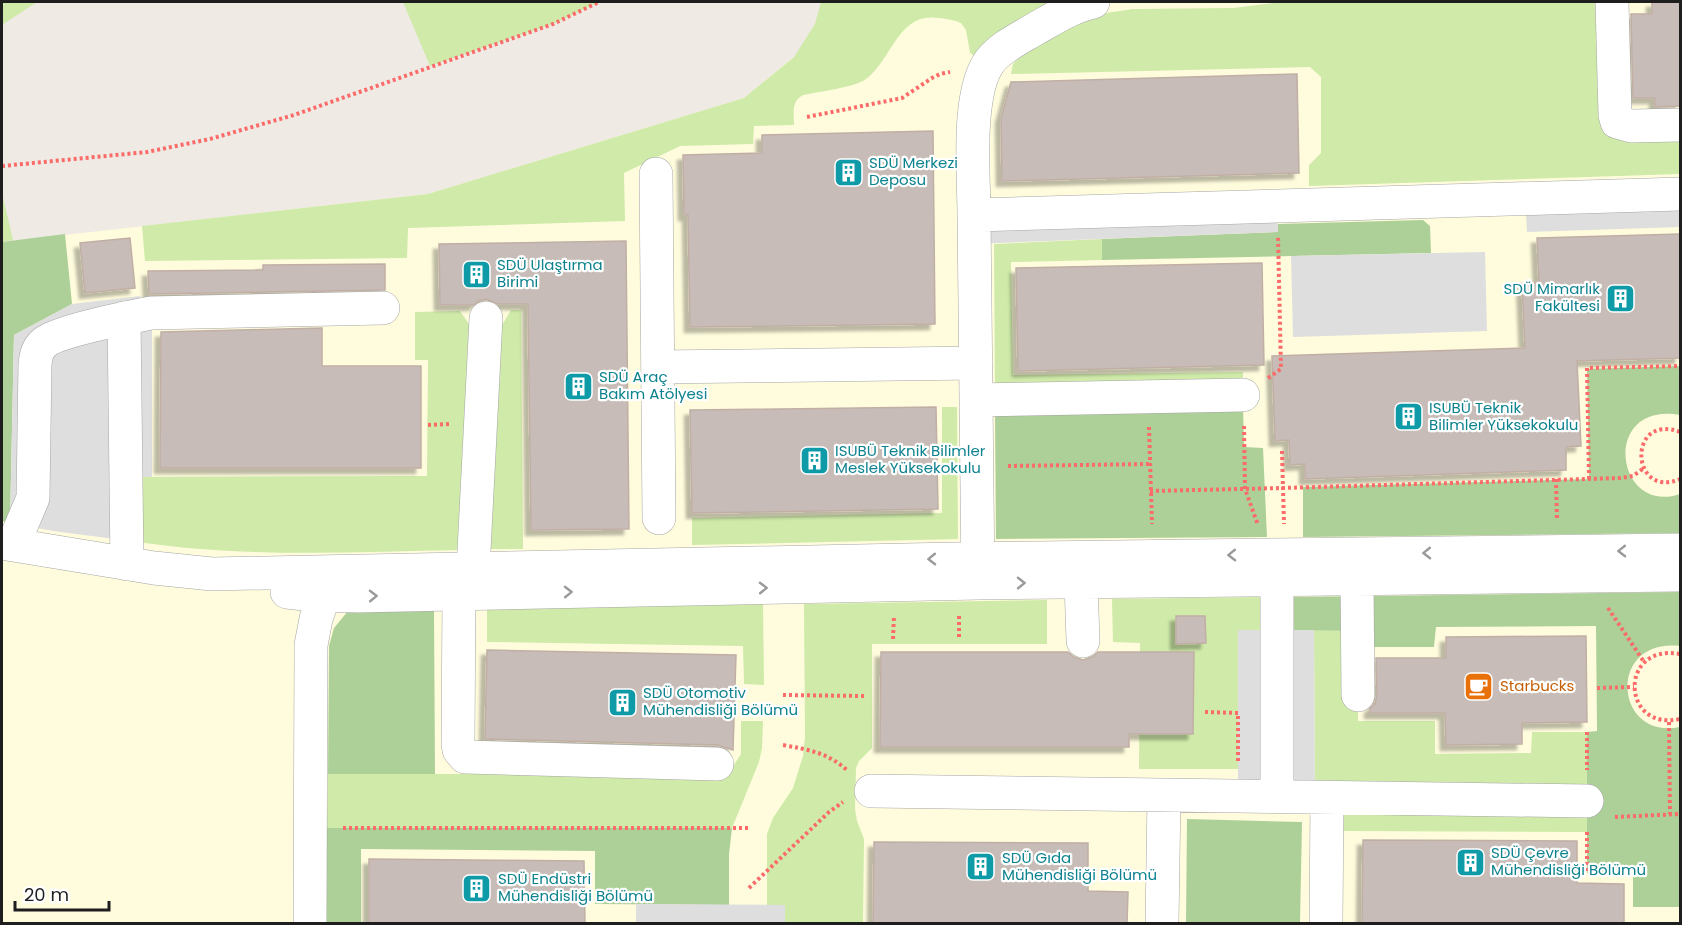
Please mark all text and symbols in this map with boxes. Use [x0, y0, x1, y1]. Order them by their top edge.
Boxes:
place label: SDÜ Merkezi Deposu [869, 152, 958, 190]
building icon: SDÜ Merkezi Deposu [832, 156, 864, 188]
place label: SDÜ Ulaştırma Birimi [497, 254, 603, 292]
building icon: SDÜ Ulaştırma Birimi [460, 258, 492, 290]
place label: SDÜ Mimarlık Fakültesi [1504, 278, 1600, 316]
building icon: SDÜ Mimarlık Fakültesi [1605, 282, 1637, 314]
place label: SDÜ Araç Bakım Atölyesi [599, 366, 707, 404]
building icon: SDÜ Araç Bakım Atölyesi [562, 370, 594, 402]
place label: ISUBÜ Teknik Bilimler Yüksekokulu [1429, 397, 1578, 435]
building icon: ISUBÜ Teknik Bilimler Yüksekokulu [1392, 401, 1424, 433]
place label: ISUBÜ Teknik Bilimler Meslek Yüksekokulu [835, 440, 986, 478]
building icon: ISUBÜ Teknik Bilimler Meslek Yüksekokulu [798, 444, 830, 476]
one-way arrow [1618, 545, 1627, 557]
one-way arrow [1423, 547, 1432, 559]
one-way arrow [1228, 549, 1237, 562]
one-way arrow [928, 553, 937, 565]
one-way arrow [1017, 577, 1026, 589]
one-way arrow [759, 581, 768, 594]
one-way arrow [564, 586, 573, 598]
one-way arrow [369, 590, 378, 602]
cafe icon: Starbucks [1463, 670, 1495, 702]
place label: Starbucks [1500, 675, 1575, 696]
place label: SDÜ Otomotiv Mühendisliği Bölümü [643, 682, 798, 720]
building icon: SDÜ Otomotiv Mühendisliği Bölümü [606, 686, 638, 718]
place label: SDÜ Çevre Mühendisliği Bölümü [1491, 842, 1646, 880]
building icon: SDÜ Çevre Mühendisliği Bölümü [1454, 846, 1486, 878]
place label: SDÜ Gıda Mühendisliği Bölümü [1002, 847, 1157, 885]
building icon: SDÜ Gıda Mühendisliği Bölümü [965, 851, 997, 883]
place label: SDÜ Endüstri Mühendisliği Bölümü [498, 868, 653, 906]
building icon: SDÜ Endüstri Mühendisliği Bölümü [461, 872, 493, 904]
scale bar [15, 874, 110, 912]
text: 20 m [24, 882, 69, 907]

